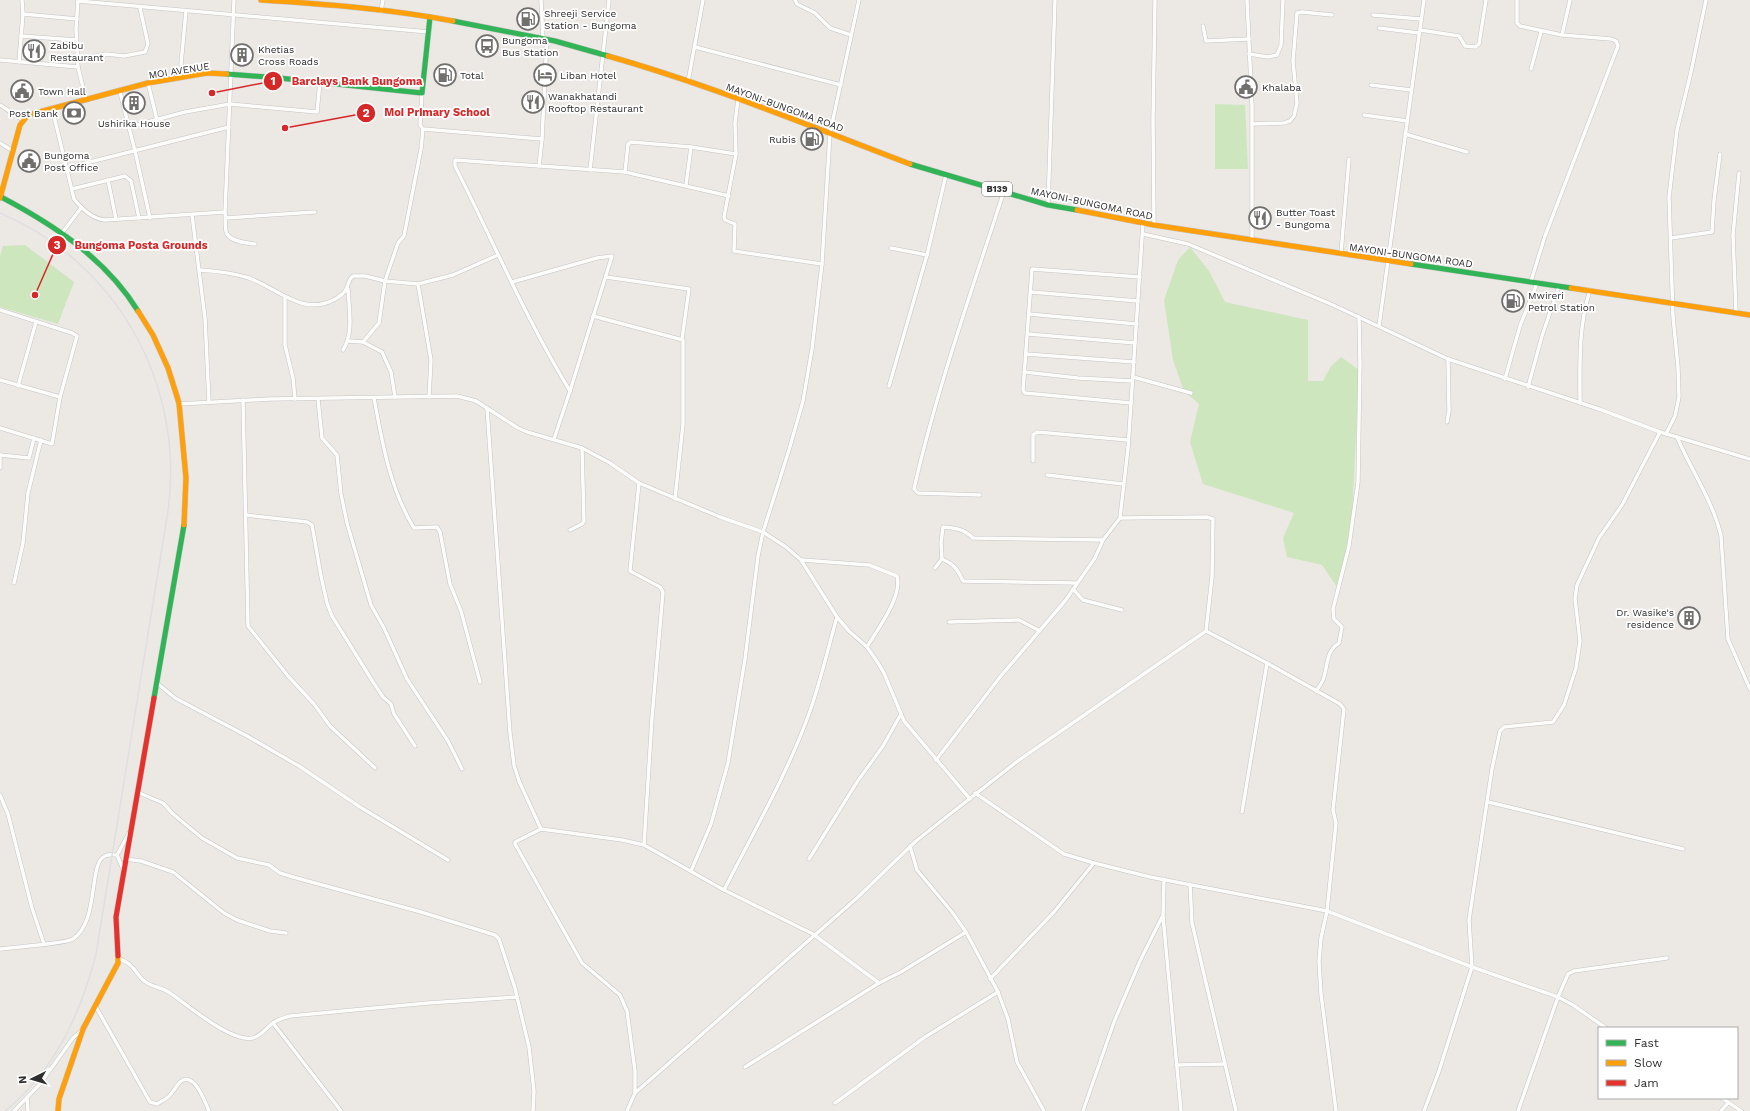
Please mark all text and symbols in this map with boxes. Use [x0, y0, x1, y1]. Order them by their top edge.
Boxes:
fuel station icon: Shreeji Service Station - Bungoma [515, 6, 541, 32]
place label: Shreeji Service Station - Bungoma [544, 8, 637, 31]
bus stop icon: Bungoma Bus Station [474, 33, 500, 59]
place label: Bungoma Bus Station [502, 35, 558, 58]
restaurant icon: Zabibu Restaurant [21, 38, 47, 64]
place label: Zabibu Restaurant [50, 40, 104, 63]
building icon: Khetias Cross Roads [229, 42, 255, 68]
place label: Khetias Cross Roads [258, 44, 318, 67]
street label: MOI AVENUE [148, 60, 210, 81]
fuel station icon: Total [432, 62, 458, 88]
hotel icon: Liban Hotel [532, 62, 558, 88]
callout: Barclays Bank Bungoma [263, 69, 430, 92]
place label: Total [460, 70, 484, 81]
place label: Liban Hotel [560, 70, 616, 81]
text: 1 [270, 74, 276, 88]
public building icon: Khalaba [1233, 74, 1259, 100]
text: Barclays Bank Bungoma [292, 75, 423, 88]
public building icon: Town Hall [9, 78, 35, 104]
street label: MAYONI-BUNGOMA ROAD [725, 81, 845, 134]
place label: Khalaba [1262, 82, 1301, 93]
place label: Town Hall [38, 86, 86, 97]
restaurant icon: Wanakhatandi Rooftop Restaurant [520, 89, 546, 115]
building icon: Ushirika House [121, 90, 147, 116]
place label: Wanakhatandi Rooftop Restaurant [548, 91, 644, 114]
bank icon: Post Bank [61, 100, 87, 126]
callout: Moi Primary School [356, 101, 498, 124]
text: 2 [362, 106, 370, 120]
text: Moi Primary School [384, 106, 490, 119]
place label: Post Bank [9, 108, 58, 119]
place label: Ushirika House [98, 118, 171, 129]
fuel station icon: Rubis [799, 126, 825, 152]
place label: Rubis [769, 134, 796, 145]
public building icon: Bungoma Post Office [16, 148, 42, 174]
place label: Bungoma Post Office [44, 150, 98, 173]
road number: B139 [982, 182, 1012, 196]
street label: MAYONI-BUNGOMA ROAD [1030, 185, 1154, 222]
restaurant icon: Butter Toast - Bungoma [1247, 205, 1273, 231]
place label: Butter Toast - Bungoma [1276, 207, 1336, 230]
callout: Bungoma Posta Grounds [47, 233, 216, 256]
text: 3 [53, 238, 61, 252]
text: Bungoma Posta Grounds [74, 239, 208, 252]
street label: MAYONI-BUNGOMA ROAD [1349, 241, 1473, 270]
fuel station icon: Mwireri Petrol Station [1500, 288, 1526, 314]
place label: Mwireri Petrol Station [1528, 290, 1595, 313]
building icon: Dr. Wasike's residence [1676, 605, 1702, 631]
place label: Dr. Wasike's residence [1616, 607, 1674, 630]
legend [1598, 1027, 1738, 1099]
text: Fast [1634, 1036, 1659, 1050]
text: Slow [1634, 1056, 1662, 1070]
north arrow [12, 1059, 52, 1099]
text: N [16, 1075, 29, 1084]
text: Jam [1634, 1076, 1659, 1090]

